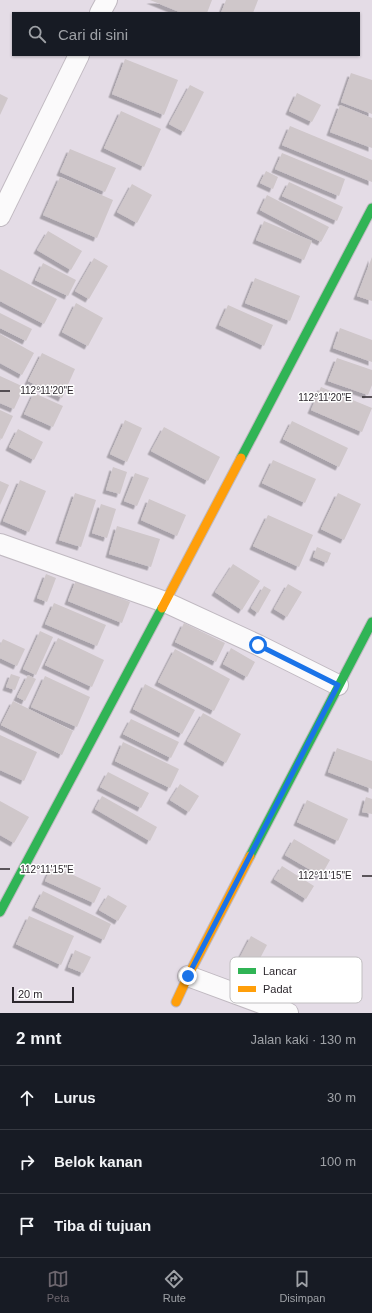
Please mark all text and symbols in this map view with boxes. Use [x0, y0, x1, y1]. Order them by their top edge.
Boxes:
search box [12, 12, 360, 56]
icon: search [26, 23, 48, 45]
text: Cari di sini [58, 26, 128, 43]
text: 112°11'20"E [20, 385, 74, 396]
text: 112°11'20"E [298, 392, 352, 403]
route start [249, 636, 267, 654]
text: 112°11'15"E [20, 864, 74, 875]
text: 112°11'15"E [298, 870, 352, 881]
legend [230, 957, 362, 1003]
text: Lancar [263, 965, 297, 977]
route end [179, 967, 197, 985]
text: Padat [263, 983, 292, 995]
scale bar [12, 985, 74, 1004]
text: 20 m [18, 988, 42, 1000]
text: 2 mnt [16, 1029, 61, 1048]
text: Jalan kaki · 130 m [251, 1032, 356, 1047]
icon: ahead [16, 1087, 38, 1109]
text: Lurus [54, 1089, 96, 1106]
text: 30 m [327, 1090, 356, 1105]
icon: right [16, 1151, 38, 1173]
text: Belok kanan [54, 1153, 142, 1170]
text: 100 m [320, 1154, 356, 1169]
icon: arrive [16, 1215, 38, 1237]
text: Tiba di tujuan [54, 1217, 151, 1234]
tab: Peta [47, 1268, 69, 1304]
tab: Rute [163, 1268, 186, 1304]
tab: Disimpan [279, 1268, 325, 1304]

